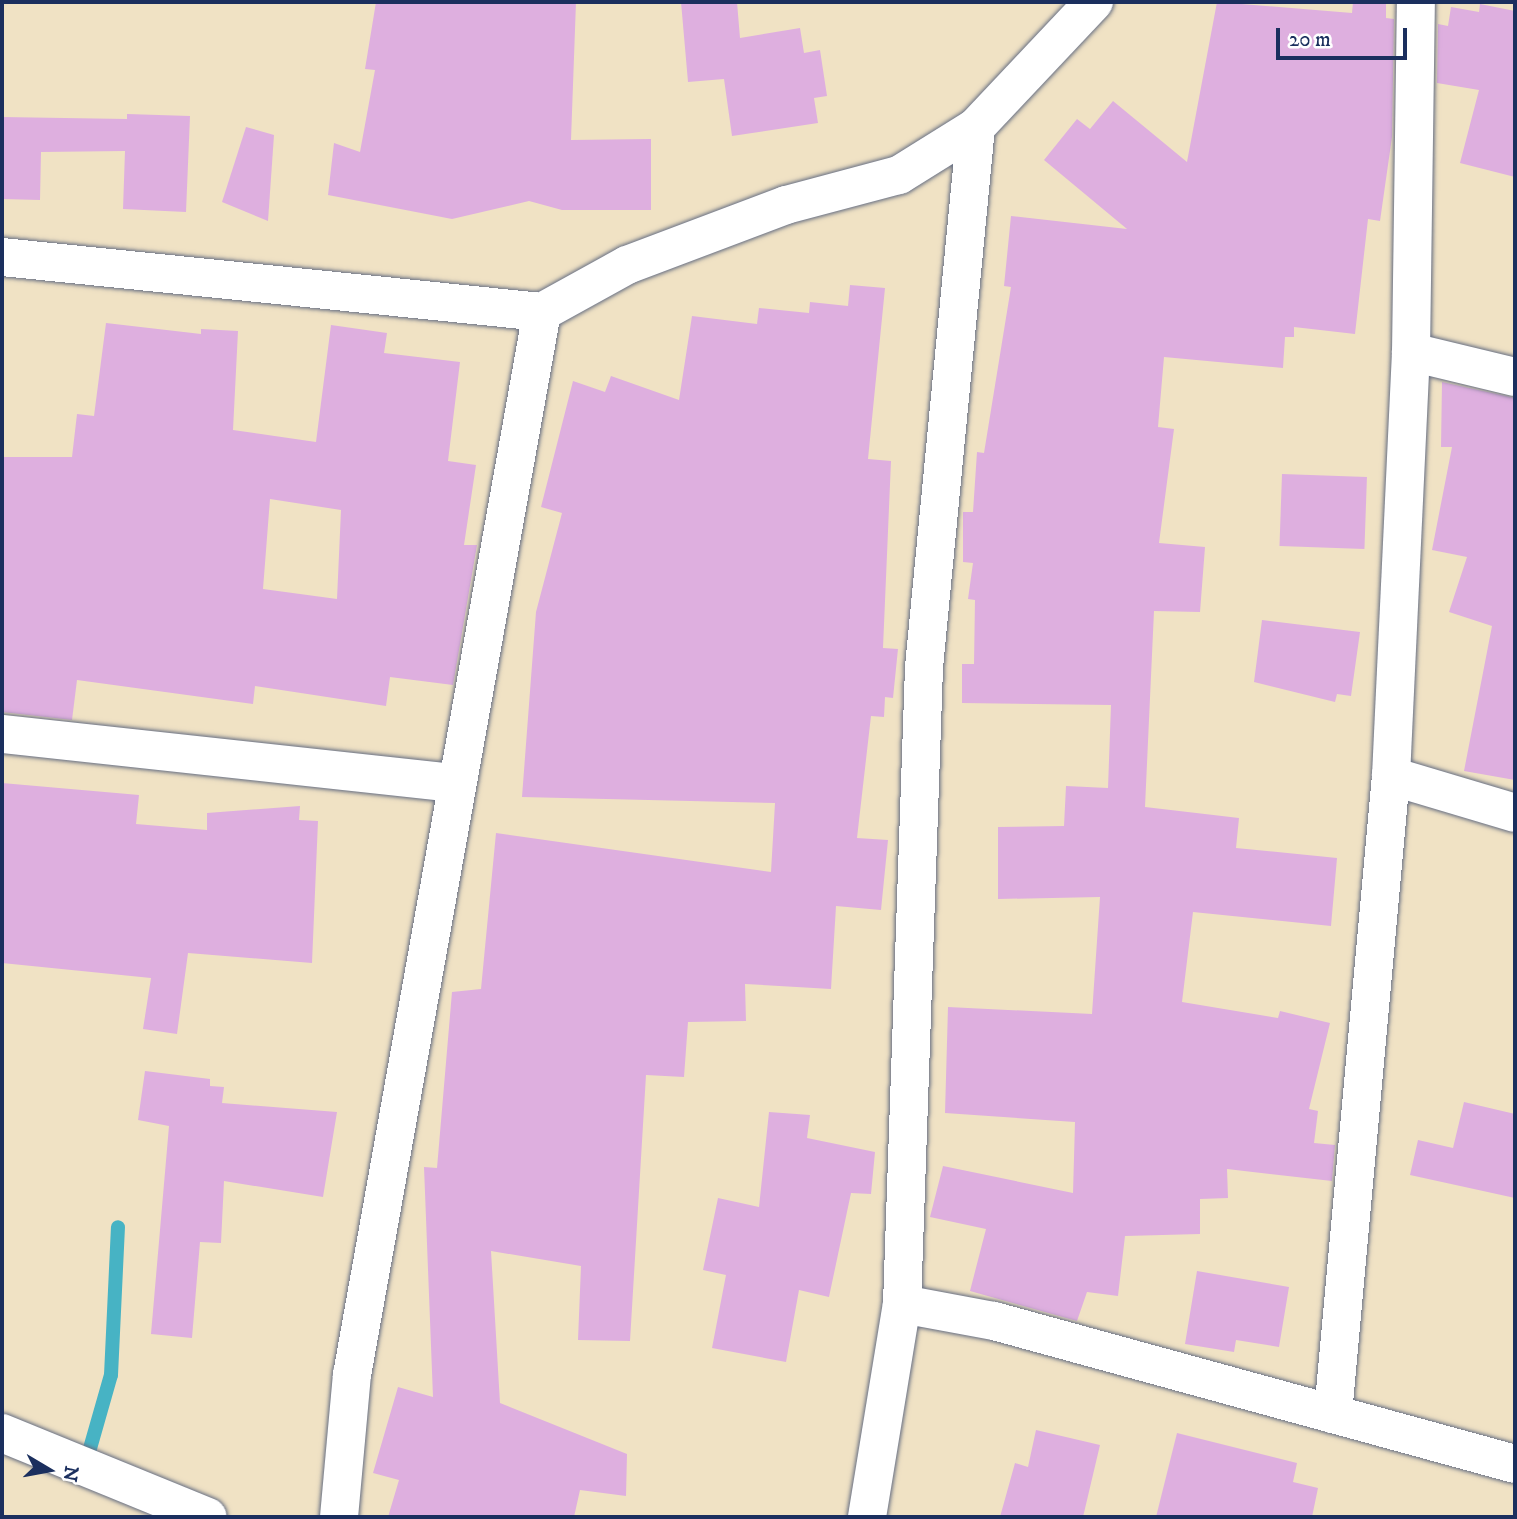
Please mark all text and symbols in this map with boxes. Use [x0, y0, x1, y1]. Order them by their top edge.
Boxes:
scale bar [1279, 14, 1410, 58]
text: 20 m [1289, 27, 1331, 53]
north arrow [14, 1435, 84, 1505]
text: N [57, 1464, 83, 1483]

